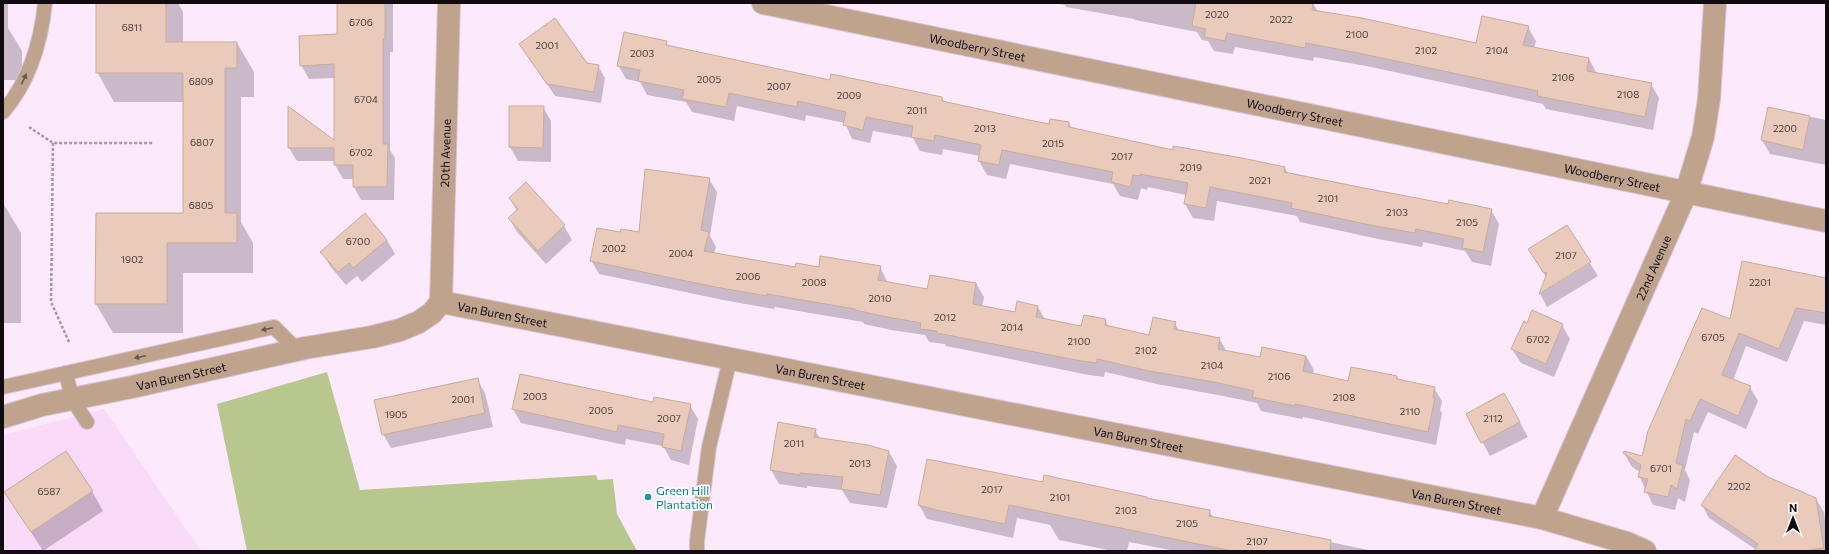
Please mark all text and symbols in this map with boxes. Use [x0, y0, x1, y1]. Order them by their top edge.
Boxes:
house number: 2020 [1205, 8, 1229, 20]
house number: 2022 [1269, 13, 1293, 25]
house number: 6706 [349, 16, 373, 28]
house number: 6811 [122, 21, 142, 33]
house number: 2100 [1346, 28, 1368, 40]
street label: Woodberry Street [928, 30, 1027, 64]
house number: 2001 [536, 39, 558, 51]
house number: 2102 [1415, 44, 1437, 56]
house number: 2104 [1486, 44, 1508, 56]
house number: 2003 [630, 47, 654, 59]
house number: 2106 [1552, 71, 1574, 83]
house number: 2005 [697, 73, 721, 85]
one-way arrow [21, 74, 27, 85]
house number: 6809 [189, 75, 213, 87]
house number: 2007 [767, 80, 791, 92]
house number: 2108 [1617, 88, 1639, 100]
house number: 2009 [837, 89, 861, 101]
house number: 6704 [354, 93, 378, 105]
street label: Woodberry Street [1245, 95, 1345, 129]
house number: 2011 [907, 104, 927, 116]
street label: 20th Avenue [437, 119, 453, 188]
house number: 2013 [974, 122, 996, 134]
house number: 2200 [1773, 122, 1797, 134]
house number: 6807 [190, 136, 214, 148]
house number: 2015 [1042, 137, 1064, 149]
house number: 6702 [349, 146, 373, 158]
house number: 2017 [1111, 150, 1133, 162]
street label: Woodberry Street [1563, 160, 1662, 194]
house number: 2019 [1180, 161, 1202, 173]
house number: 2021 [1249, 174, 1271, 186]
house number: 2101 [1318, 192, 1338, 204]
house number: 6805 [189, 199, 213, 211]
house number: 2103 [1386, 206, 1408, 218]
house number: 2105 [1456, 216, 1478, 228]
street label: 22nd Avenue [1633, 233, 1673, 302]
house number: 6700 [346, 235, 370, 247]
house number: 2002 [602, 242, 626, 254]
house number: 2004 [669, 247, 693, 259]
house number: 2107 [1555, 249, 1577, 261]
house number: 1902 [121, 253, 144, 265]
house number: 2006 [736, 270, 760, 282]
house number: 2008 [802, 276, 826, 288]
house number: 2201 [1749, 276, 1771, 288]
house number: 2010 [869, 292, 891, 304]
street label: Van Buren Street [456, 298, 549, 330]
house number: 2012 [934, 311, 956, 323]
house number: 2014 [1001, 321, 1023, 333]
one-way arrow [261, 326, 273, 332]
house number: 6705 [1701, 331, 1725, 343]
house number: 6702 [1526, 333, 1550, 345]
house number: 2100 [1068, 335, 1090, 347]
house number: 2102 [1135, 344, 1157, 356]
one-way arrow [134, 354, 146, 360]
street label: Van Buren Street [135, 359, 227, 393]
house number: 2104 [1201, 359, 1223, 371]
street label: Van Buren Street [774, 361, 867, 392]
house number: 2106 [1268, 370, 1290, 382]
house number: 2003 [523, 390, 547, 402]
house number: 2108 [1333, 391, 1355, 403]
house number: 2001 [452, 393, 474, 405]
house number: 2005 [589, 404, 613, 416]
house number: 2110 [1400, 405, 1420, 417]
house number: 1905 [385, 408, 408, 420]
house number: 2007 [657, 412, 681, 424]
house number: 2112 [1483, 412, 1503, 424]
street label: Van Buren Street [1092, 423, 1185, 455]
house number: 2011 [784, 437, 804, 449]
house number: 2013 [849, 457, 871, 469]
house number: 6701 [1650, 462, 1672, 474]
house number: 2202 [1727, 480, 1751, 492]
place label: Green Hill Plantation [656, 483, 713, 511]
house number: 2017 [981, 483, 1003, 495]
house number: 6587 [37, 485, 61, 497]
street label: Van Buren Street [1410, 486, 1503, 517]
house number: 2101 [1050, 491, 1070, 503]
marker: Green Hill Plantation [643, 492, 653, 502]
north arrow [1773, 498, 1813, 538]
text: N [1789, 501, 1797, 514]
house number: 2103 [1115, 504, 1137, 516]
house number: 2105 [1176, 517, 1198, 529]
house number: 2107 [1246, 535, 1268, 547]

